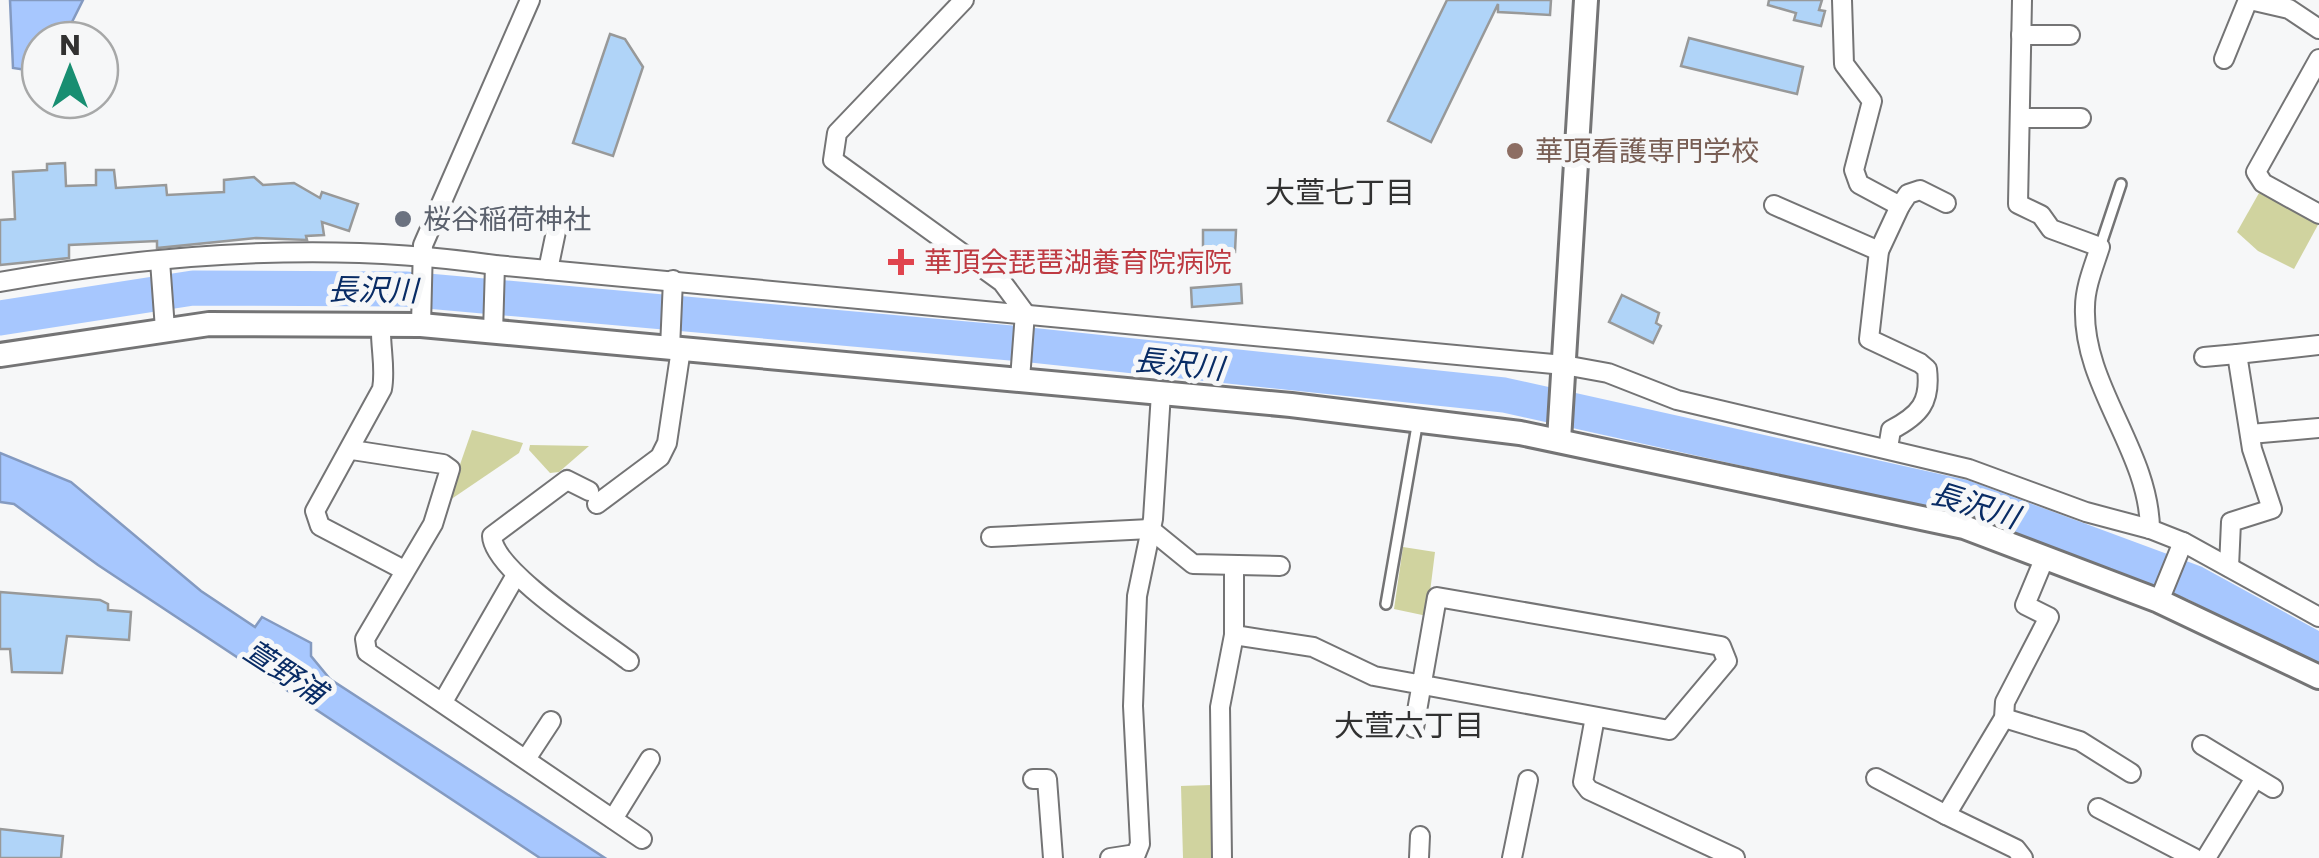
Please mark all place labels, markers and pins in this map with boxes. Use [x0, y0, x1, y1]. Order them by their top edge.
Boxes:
place label: 華頂看護専門学校 [1535, 132, 1759, 171]
marker: 華頂看護専門学校 [1504, 140, 1526, 162]
place label: 桜谷稲荷神社 [423, 200, 591, 239]
marker: 桜谷稲荷神社 [392, 208, 414, 230]
place label: 華頂会琵琶湖養育院病院 [924, 243, 1232, 282]
marker: 華頂会琵琶湖養育院病院 [888, 249, 914, 275]

